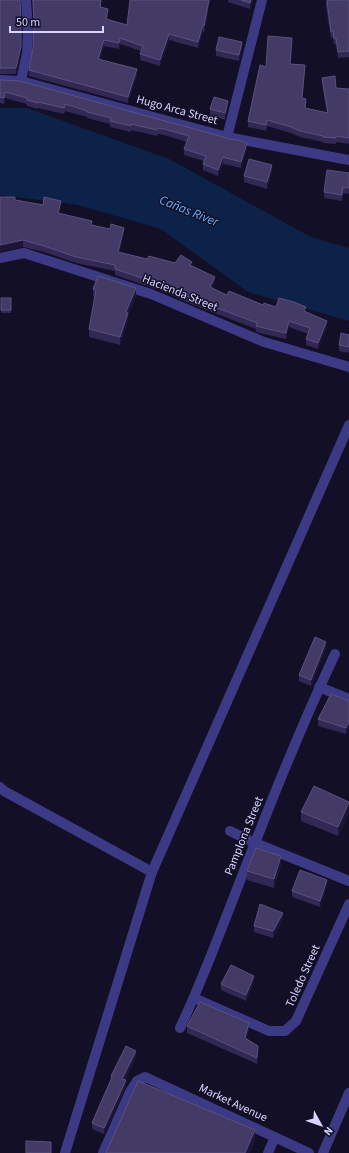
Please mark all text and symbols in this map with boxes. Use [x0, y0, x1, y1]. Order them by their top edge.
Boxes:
scale bar [10, 8, 103, 34]
text: 50 m [16, 14, 40, 31]
street label: Hugo Arca Street [134, 91, 220, 129]
water label: Cañas River [157, 191, 222, 231]
street label: Hacienda Street [140, 270, 220, 316]
street label: Pamplona Street [220, 794, 268, 878]
street label: Toledo Street [282, 942, 324, 1010]
street label: Market Avenue [196, 1080, 270, 1126]
north arrow [301, 1105, 341, 1145]
text: N [320, 1123, 336, 1139]

